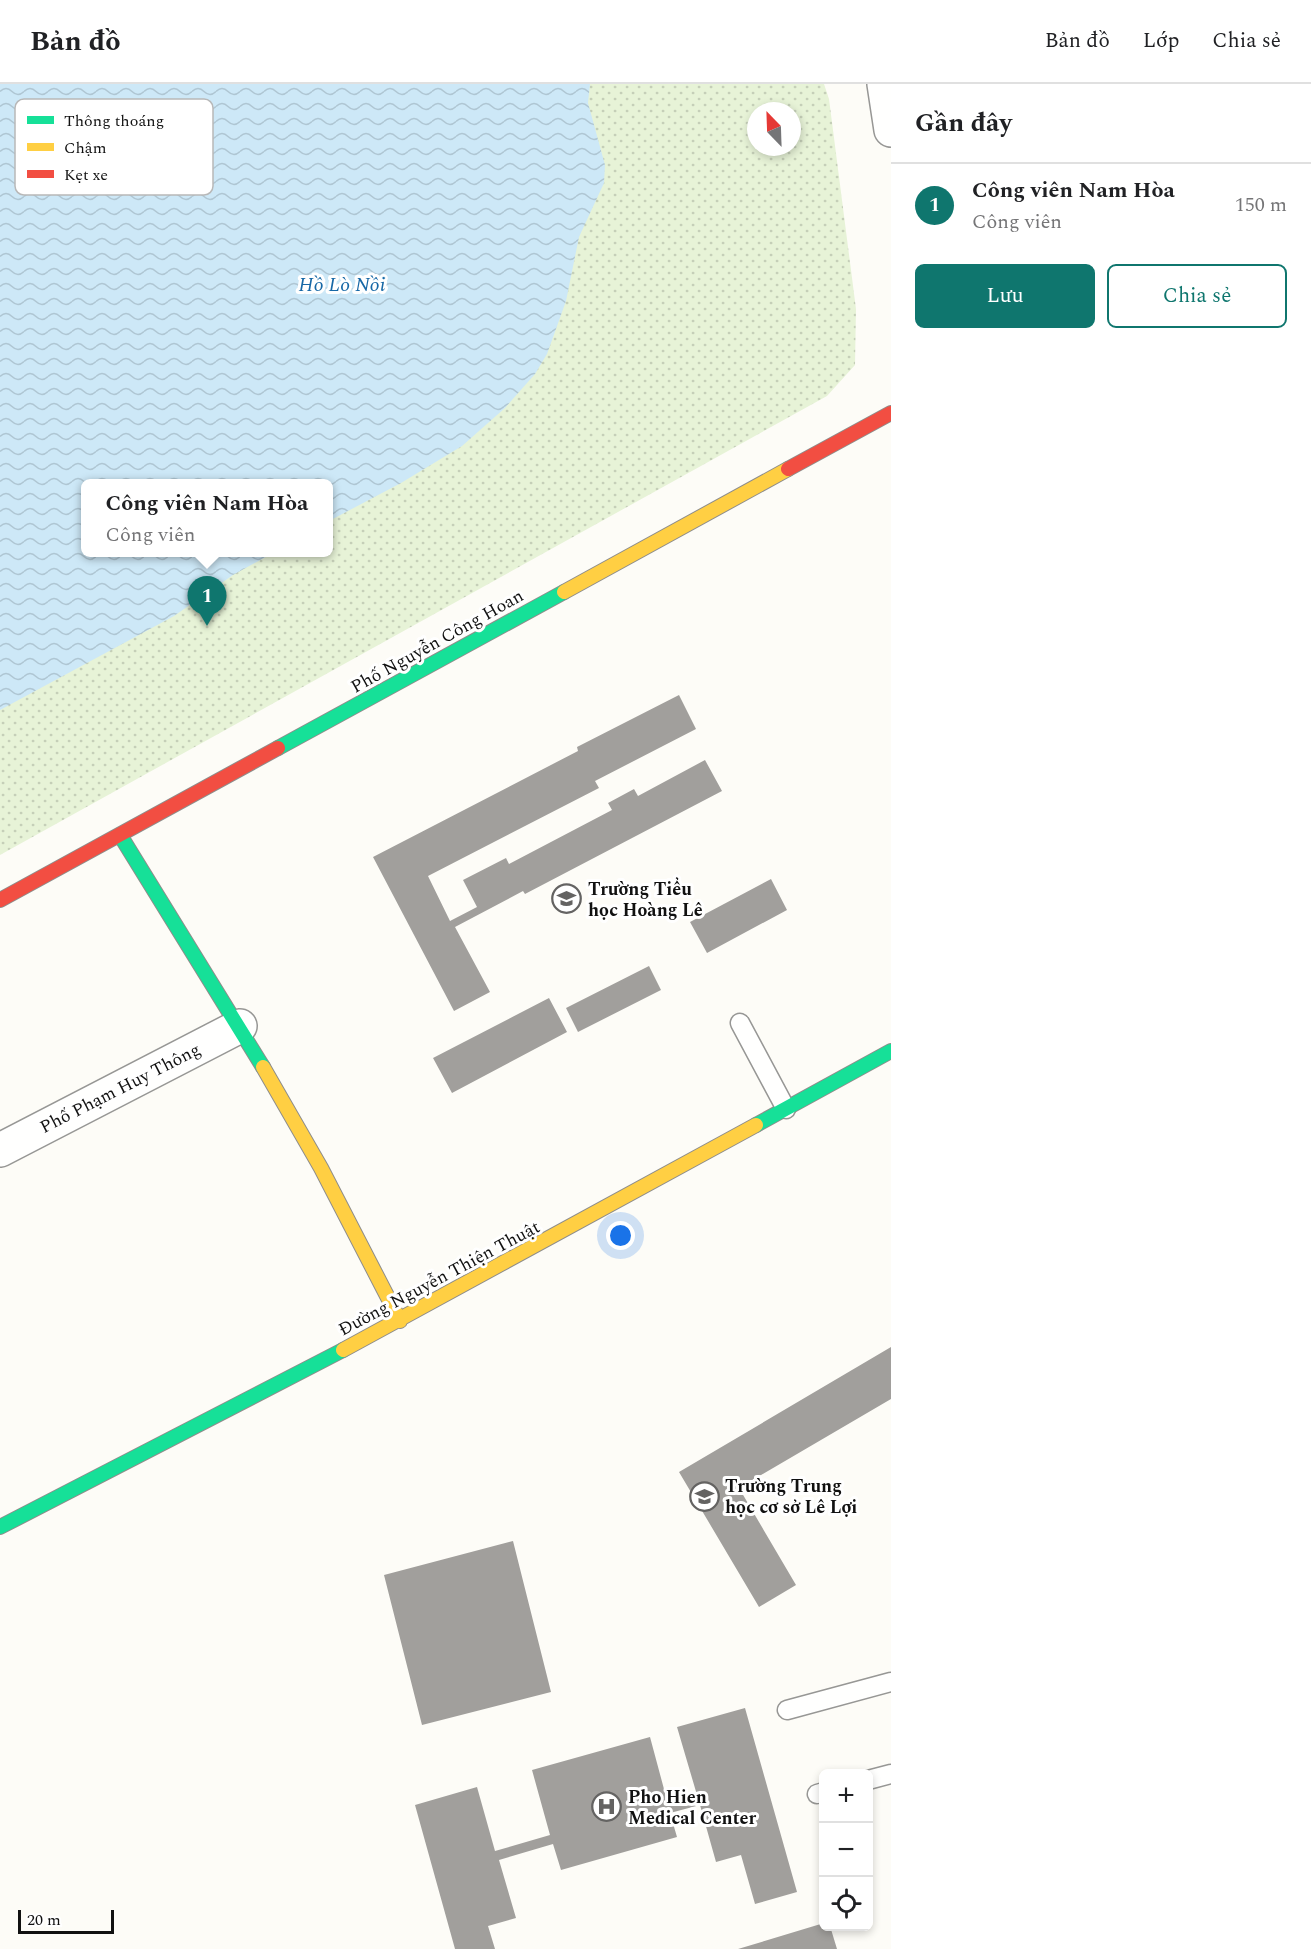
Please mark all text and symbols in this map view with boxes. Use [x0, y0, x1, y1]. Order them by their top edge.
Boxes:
text: Bản đồ [30, 20, 121, 63]
text: Bản đồ [1045, 25, 1110, 57]
text: Lớp [1143, 25, 1179, 57]
text: Chia sẻ [1212, 25, 1281, 57]
legend [15, 99, 213, 195]
north arrow [747, 102, 801, 156]
text: Gần đây [915, 103, 1012, 143]
text: Thông thoáng [64, 109, 164, 133]
text: Chậm [64, 136, 107, 160]
text: Kẹt xe [64, 163, 108, 187]
text: Công viên Nam Hòa [972, 174, 1175, 207]
text: 1 [929, 190, 940, 220]
text: 150 m [1235, 190, 1287, 220]
text: Công viên [972, 207, 1062, 237]
button: Lưu [915, 264, 1095, 328]
button: Chia sẻ [1107, 264, 1287, 328]
water label: Hồ Lò Nồi [299, 270, 386, 300]
popup [81, 479, 333, 557]
text: Công viên Nam Hòa [106, 487, 308, 520]
text: Công viên [106, 520, 196, 550]
pin: 1 [188, 576, 226, 626]
street label: Phố Nguyễn Công Hoan [346, 583, 529, 700]
place label: Trường Tiểu học Hoàng Lê [588, 876, 703, 924]
school or university icon: Trường Tiểu học Hoàng Lê [551, 883, 583, 915]
street label: Phố Phạm Huy Thông [35, 1036, 205, 1141]
street label: Đường Nguyễn Thiện Thuật [334, 1214, 545, 1343]
your location [606, 1221, 635, 1250]
place label: Trường Trung học cơ sở Lê Lợi [725, 1473, 857, 1521]
school or university icon: Trường Trung học cơ sở Lê Lợi [688, 1480, 720, 1512]
map controls [819, 1769, 873, 1931]
button: + [819, 1769, 873, 1823]
place label: Pho Hien Medical Center [628, 1784, 756, 1832]
hospital icon: Pho Hien Medical Center [591, 1791, 623, 1823]
button: − [819, 1823, 873, 1877]
button: locate [819, 1877, 873, 1931]
scale bar [18, 1907, 114, 1934]
text: 20 m [27, 1908, 61, 1932]

